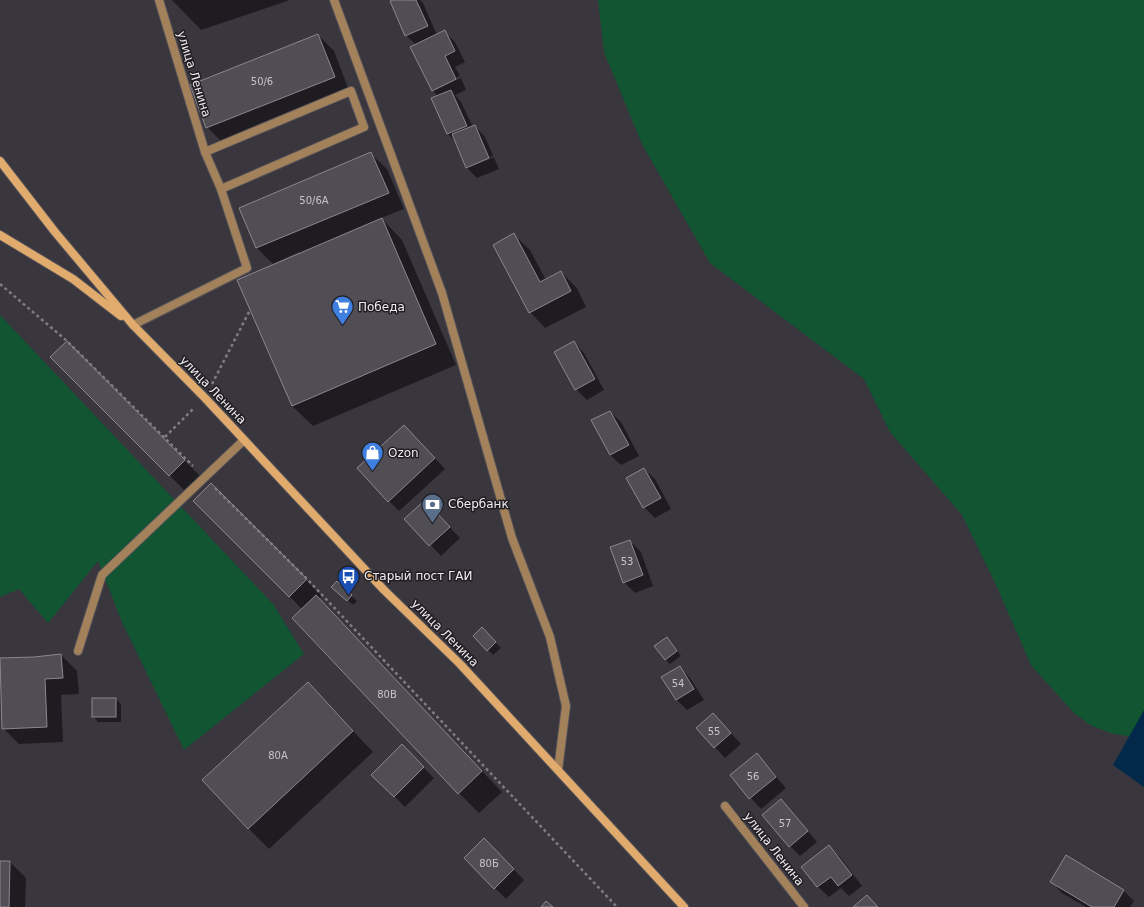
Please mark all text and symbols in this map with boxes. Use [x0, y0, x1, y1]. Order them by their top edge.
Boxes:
street label: улица Ленина [174, 29, 214, 119]
house number: 50/6 [251, 76, 273, 87]
house number: 50/6А [299, 195, 329, 206]
supermarket icon: Победа [330, 294, 356, 327]
place label: Победа [358, 300, 405, 314]
street label: улица Ленина [177, 353, 249, 427]
shop icon: Ozon [359, 440, 385, 473]
place label: Ozon [388, 446, 419, 460]
bank icon: Сбербанк [419, 491, 445, 524]
place label: Сбербанк [448, 497, 509, 511]
house number: 53 [621, 556, 633, 567]
bus stop icon: Старый пост ГАИ [335, 563, 361, 596]
place label: Старый пост ГАИ [364, 569, 473, 583]
street label: улица Ленина [409, 597, 481, 669]
house number: 54 [672, 678, 684, 689]
house number: 80В [377, 689, 397, 700]
house number: 55 [708, 726, 720, 737]
house number: 80А [268, 750, 288, 761]
house number: 56 [747, 771, 759, 782]
street label: улица Ленина [741, 810, 807, 888]
house number: 57 [779, 818, 791, 829]
house number: 80Б [479, 858, 499, 869]

